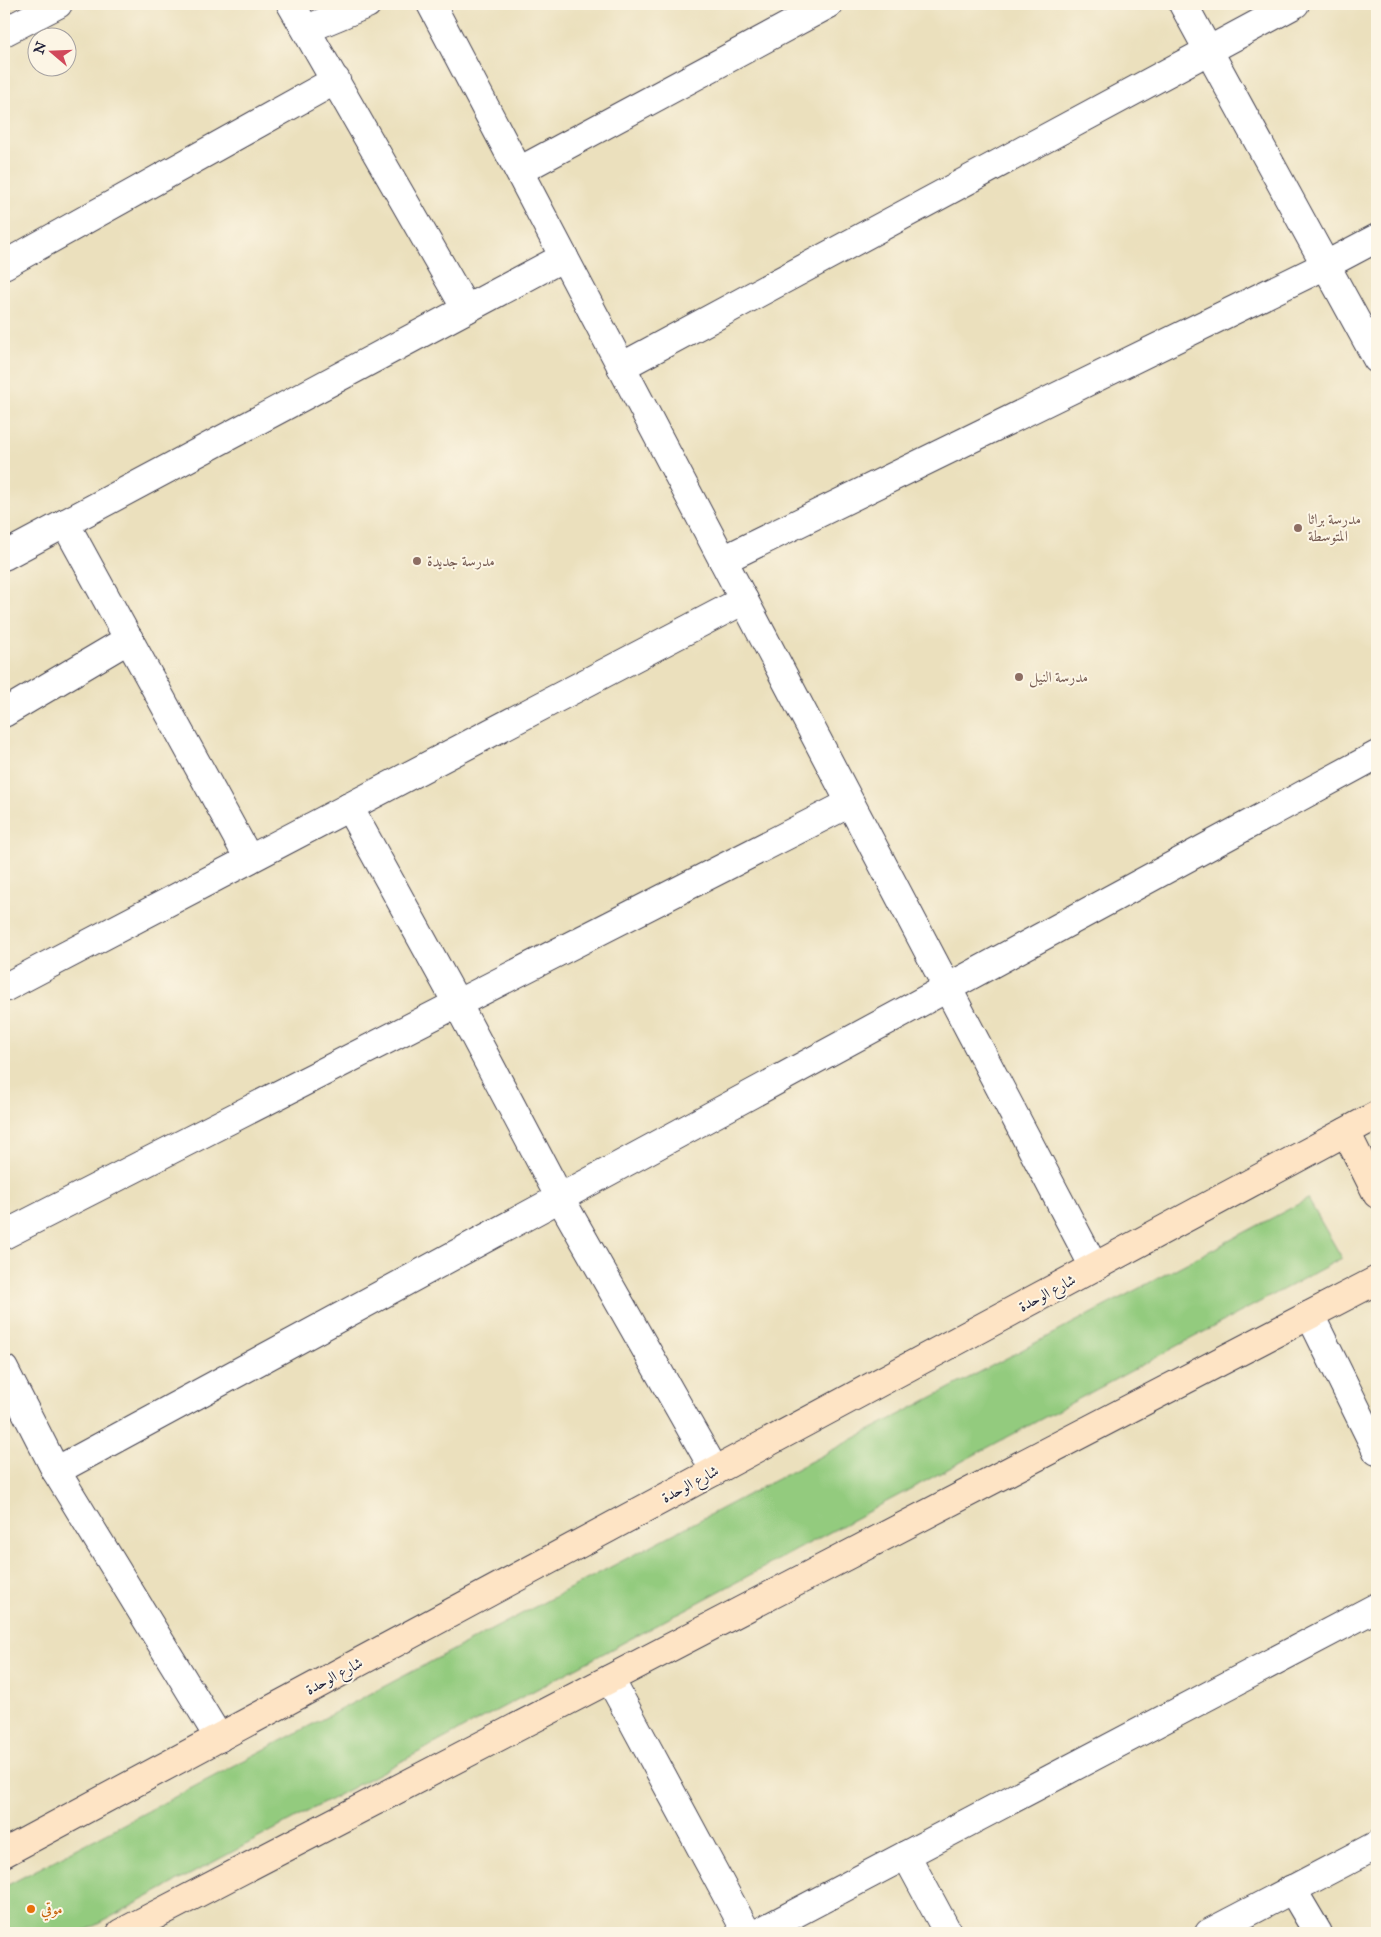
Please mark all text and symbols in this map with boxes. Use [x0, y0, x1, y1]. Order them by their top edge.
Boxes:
north arrow [28, 28, 78, 78]
text: N [30, 39, 50, 56]
place label: مدرسة براثا المتوسطة [1308, 510, 1361, 545]
marker: مدرسة براثا المتوسطة [1292, 522, 1304, 534]
place label: مدرسة جديدة [427, 552, 495, 570]
marker: مدرسة جديدة [411, 555, 423, 567]
place label: مدرسة النيل [1029, 668, 1088, 688]
marker: مدرسة النيل [1013, 671, 1025, 683]
street label: شارع الوحدة [1015, 1270, 1080, 1319]
street label: شارع الوحدة [658, 1461, 723, 1510]
street label: شارع الوحدة [302, 1653, 367, 1702]
place label: موقي [41, 1900, 63, 1921]
marker: موقي [25, 1903, 37, 1915]

